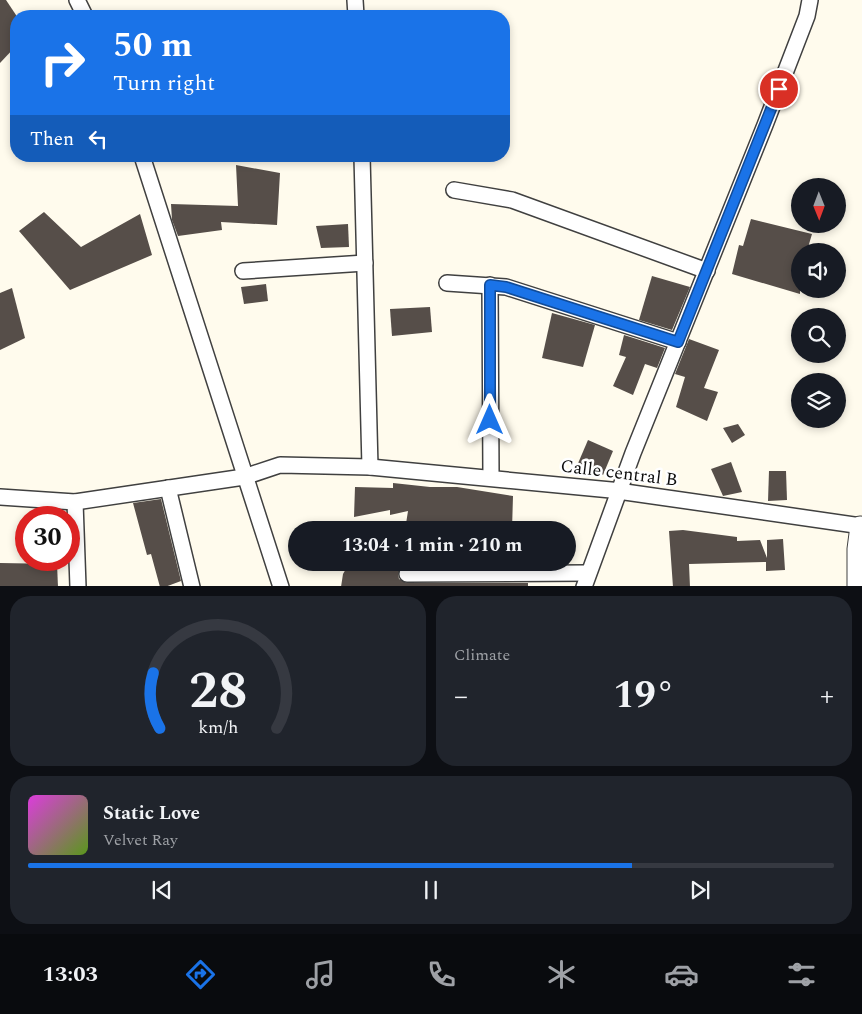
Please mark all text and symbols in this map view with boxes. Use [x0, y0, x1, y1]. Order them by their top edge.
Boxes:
text: 50 m [113, 19, 193, 72]
icon: right [30, 30, 95, 95]
text: Turn right [113, 67, 215, 100]
pin [758, 68, 800, 110]
icon: arrive [765, 75, 793, 103]
text: Then [30, 125, 74, 154]
icon: left [84, 125, 112, 153]
north arrow [791, 178, 846, 232]
map controls [791, 178, 846, 428]
button: sound [791, 243, 846, 298]
button: search [791, 308, 846, 363]
button: layers [791, 373, 846, 428]
position arrow [463, 393, 515, 445]
street label: Calle central B [559, 452, 679, 494]
speed limit sign: 30 [15, 506, 80, 571]
text: 13:04 · 1 min · 210 m [342, 531, 522, 560]
text: Climate [454, 643, 510, 667]
text: 28 [189, 652, 247, 731]
text: 19° [613, 667, 675, 725]
text: − [454, 675, 468, 718]
text: + [820, 675, 834, 718]
text: km/h [198, 714, 238, 741]
text: Static Love [103, 799, 200, 828]
text: Velvet Ray [103, 828, 178, 852]
icon: previous [148, 876, 176, 904]
icon: pause [417, 876, 445, 904]
icon: next [686, 876, 714, 904]
icon: directions [183, 957, 218, 992]
icon: music [303, 957, 338, 992]
icon: phone [424, 957, 459, 992]
icon: climate [544, 957, 579, 992]
icon: car [664, 957, 699, 992]
icon: filters [784, 957, 819, 992]
text: 13:03 [43, 958, 98, 991]

